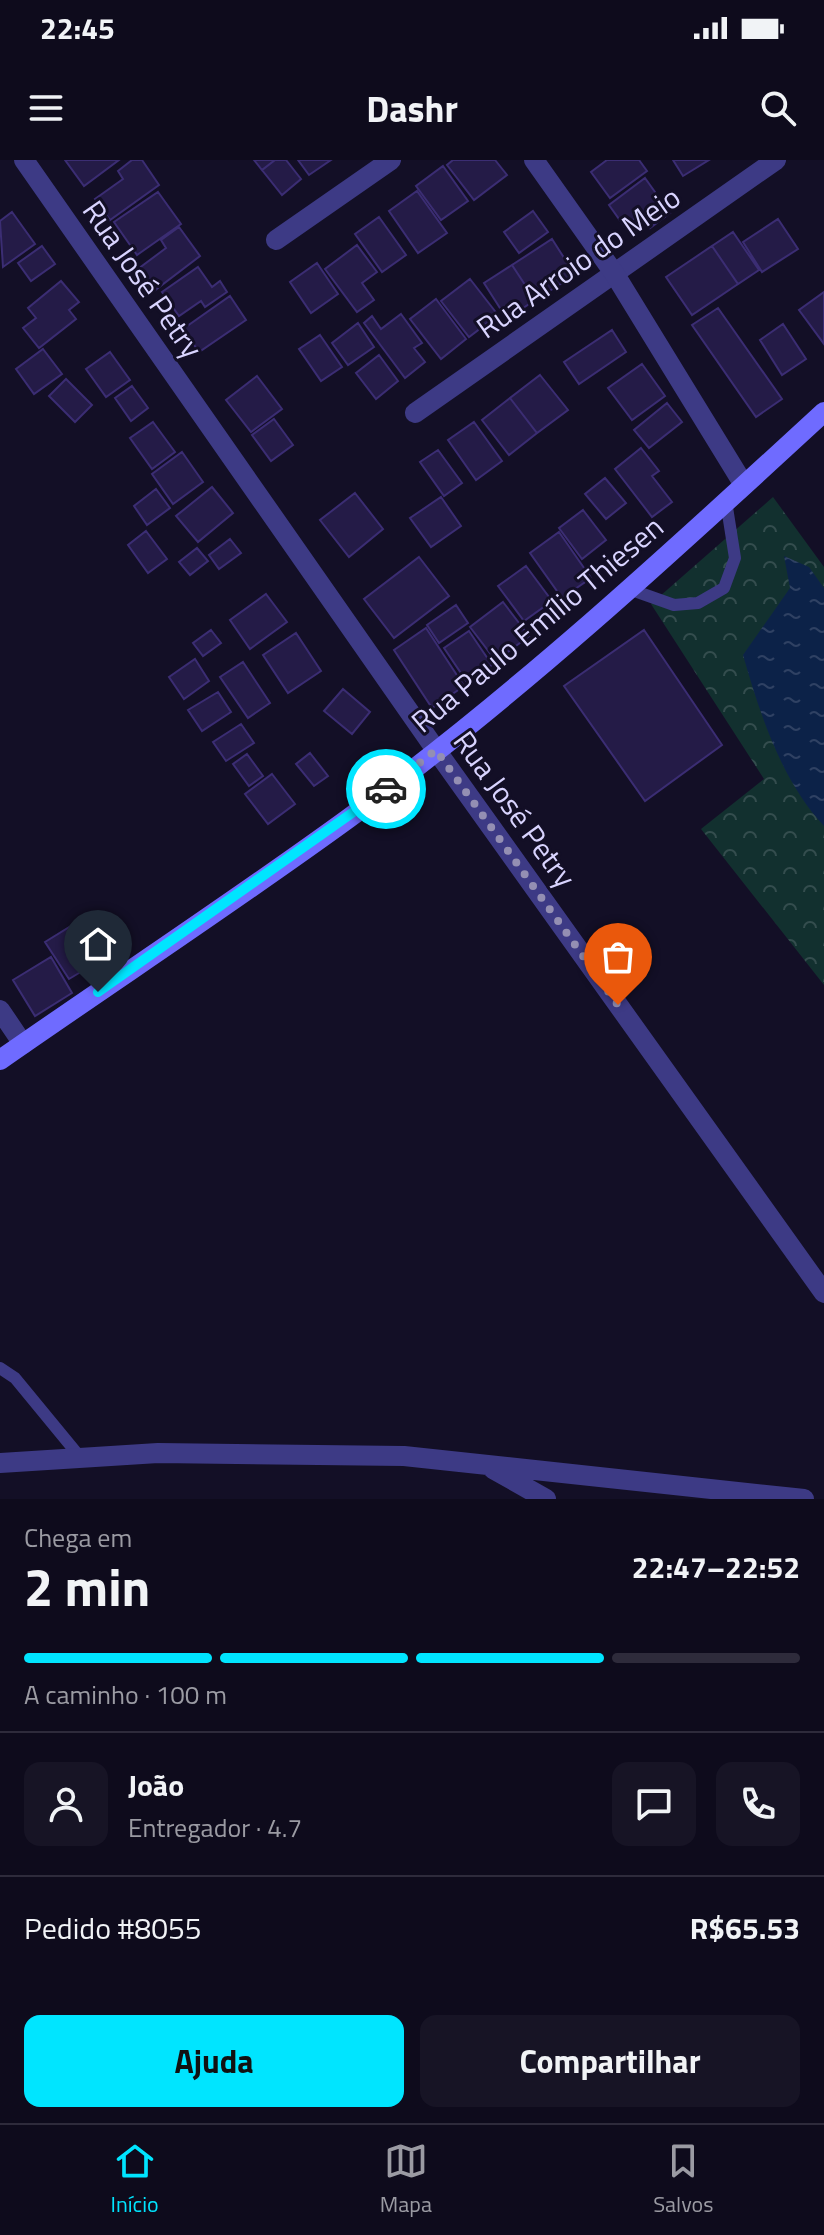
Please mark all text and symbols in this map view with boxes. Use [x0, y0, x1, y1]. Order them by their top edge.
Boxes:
text: 22:45 [40, 5, 115, 51]
text: Dashr [366, 81, 458, 136]
icon: menu [24, 86, 68, 130]
icon: search [756, 86, 800, 130]
street label: Rua Arroio do Meio [466, 174, 690, 350]
street label: Rua José Petry [71, 190, 215, 368]
street label: Rua Paulo Emílio Thiesen [401, 504, 673, 744]
street label: Rua José Petry [442, 721, 588, 897]
courier [346, 749, 426, 829]
icon: car [364, 767, 408, 811]
pin [64, 910, 132, 992]
icon: home [76, 922, 120, 966]
pin [584, 923, 652, 1005]
icon: bag [596, 935, 640, 979]
text: Chega em [24, 1518, 132, 1557]
text: 22:47–22:52 [632, 1544, 800, 1590]
text: 2 min [24, 1547, 150, 1626]
text: A caminho · 100 m [24, 1675, 227, 1714]
button: person [24, 1762, 108, 1846]
text: João [128, 1762, 184, 1808]
button: chat [612, 1762, 696, 1846]
button: phone [716, 1762, 800, 1846]
text: Entregador · 4.7 [128, 1808, 302, 1847]
text: Pedido #8055 [24, 1905, 202, 1951]
text: R$65.53 [690, 1905, 800, 1951]
button: Ajuda [24, 2015, 404, 2107]
button: Compartilhar [420, 2015, 800, 2107]
tab: Início [111, 2139, 159, 2221]
tab: Mapa [380, 2139, 432, 2221]
tab: Salvos [653, 2139, 713, 2221]

